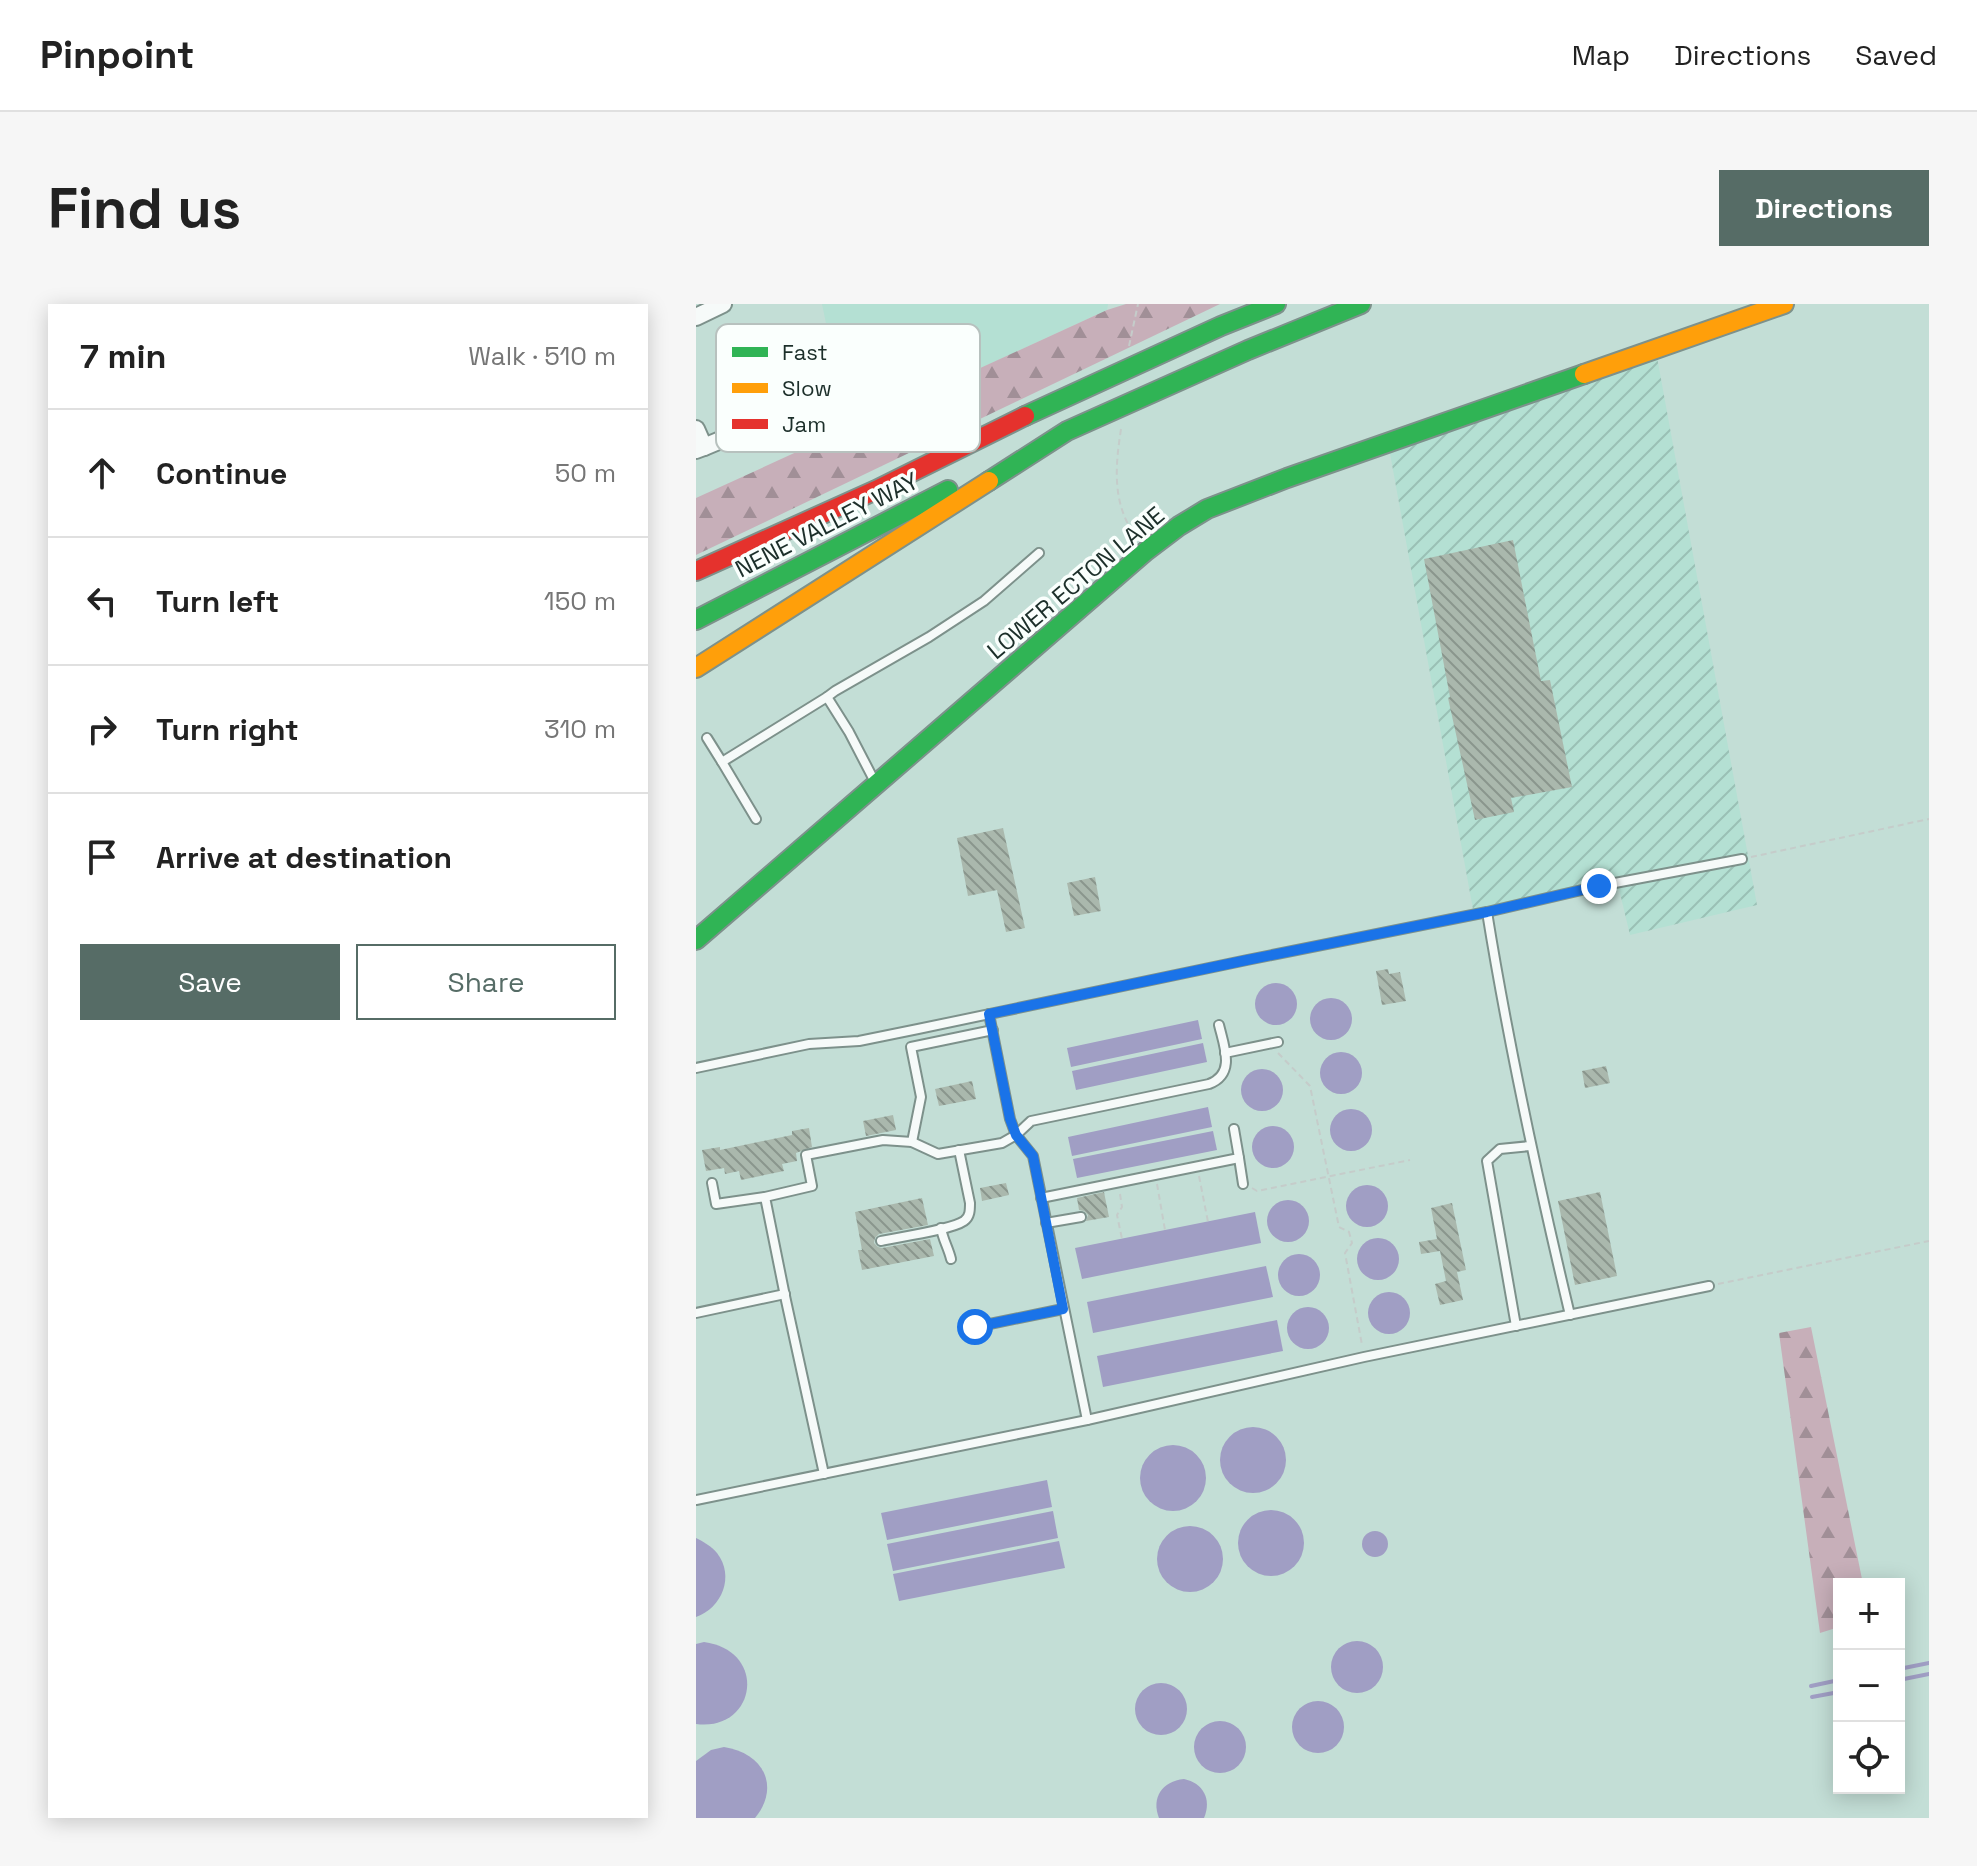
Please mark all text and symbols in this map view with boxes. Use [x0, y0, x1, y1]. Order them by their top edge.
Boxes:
text: Pinpoint [40, 31, 194, 79]
text: Map [1572, 37, 1630, 73]
text: Directions [1674, 37, 1811, 73]
text: Saved [1855, 37, 1937, 73]
button: Directions [1719, 170, 1929, 246]
text: Find us [48, 173, 241, 244]
legend [716, 324, 980, 452]
text: 7 min [80, 335, 167, 378]
text: Fast [782, 338, 828, 366]
text: Walk · 510 m [468, 339, 616, 373]
text: Slow [782, 374, 832, 402]
text: Jam [782, 410, 826, 438]
icon: ahead [80, 451, 124, 495]
text: Continue [156, 454, 287, 493]
text: 50 m [555, 456, 616, 490]
street label: NENE VALLEY WAY [730, 465, 924, 584]
street label: LOWER ECTON LANE [981, 499, 1171, 666]
icon: left [80, 579, 124, 623]
text: Turn left [156, 582, 279, 621]
text: 150 m [544, 584, 616, 618]
icon: right [80, 707, 124, 751]
text: Turn right [156, 710, 299, 749]
text: 310 m [544, 712, 616, 746]
icon: arrive [80, 835, 124, 879]
text: Arrive at destination [156, 838, 452, 877]
route end [1581, 868, 1617, 904]
button: Save [80, 944, 340, 1020]
button: Share [356, 944, 616, 1020]
route start [957, 1309, 993, 1345]
map controls [1833, 1578, 1905, 1794]
button: + [1833, 1578, 1905, 1650]
button: − [1833, 1650, 1905, 1722]
button: locate [1833, 1722, 1905, 1794]

